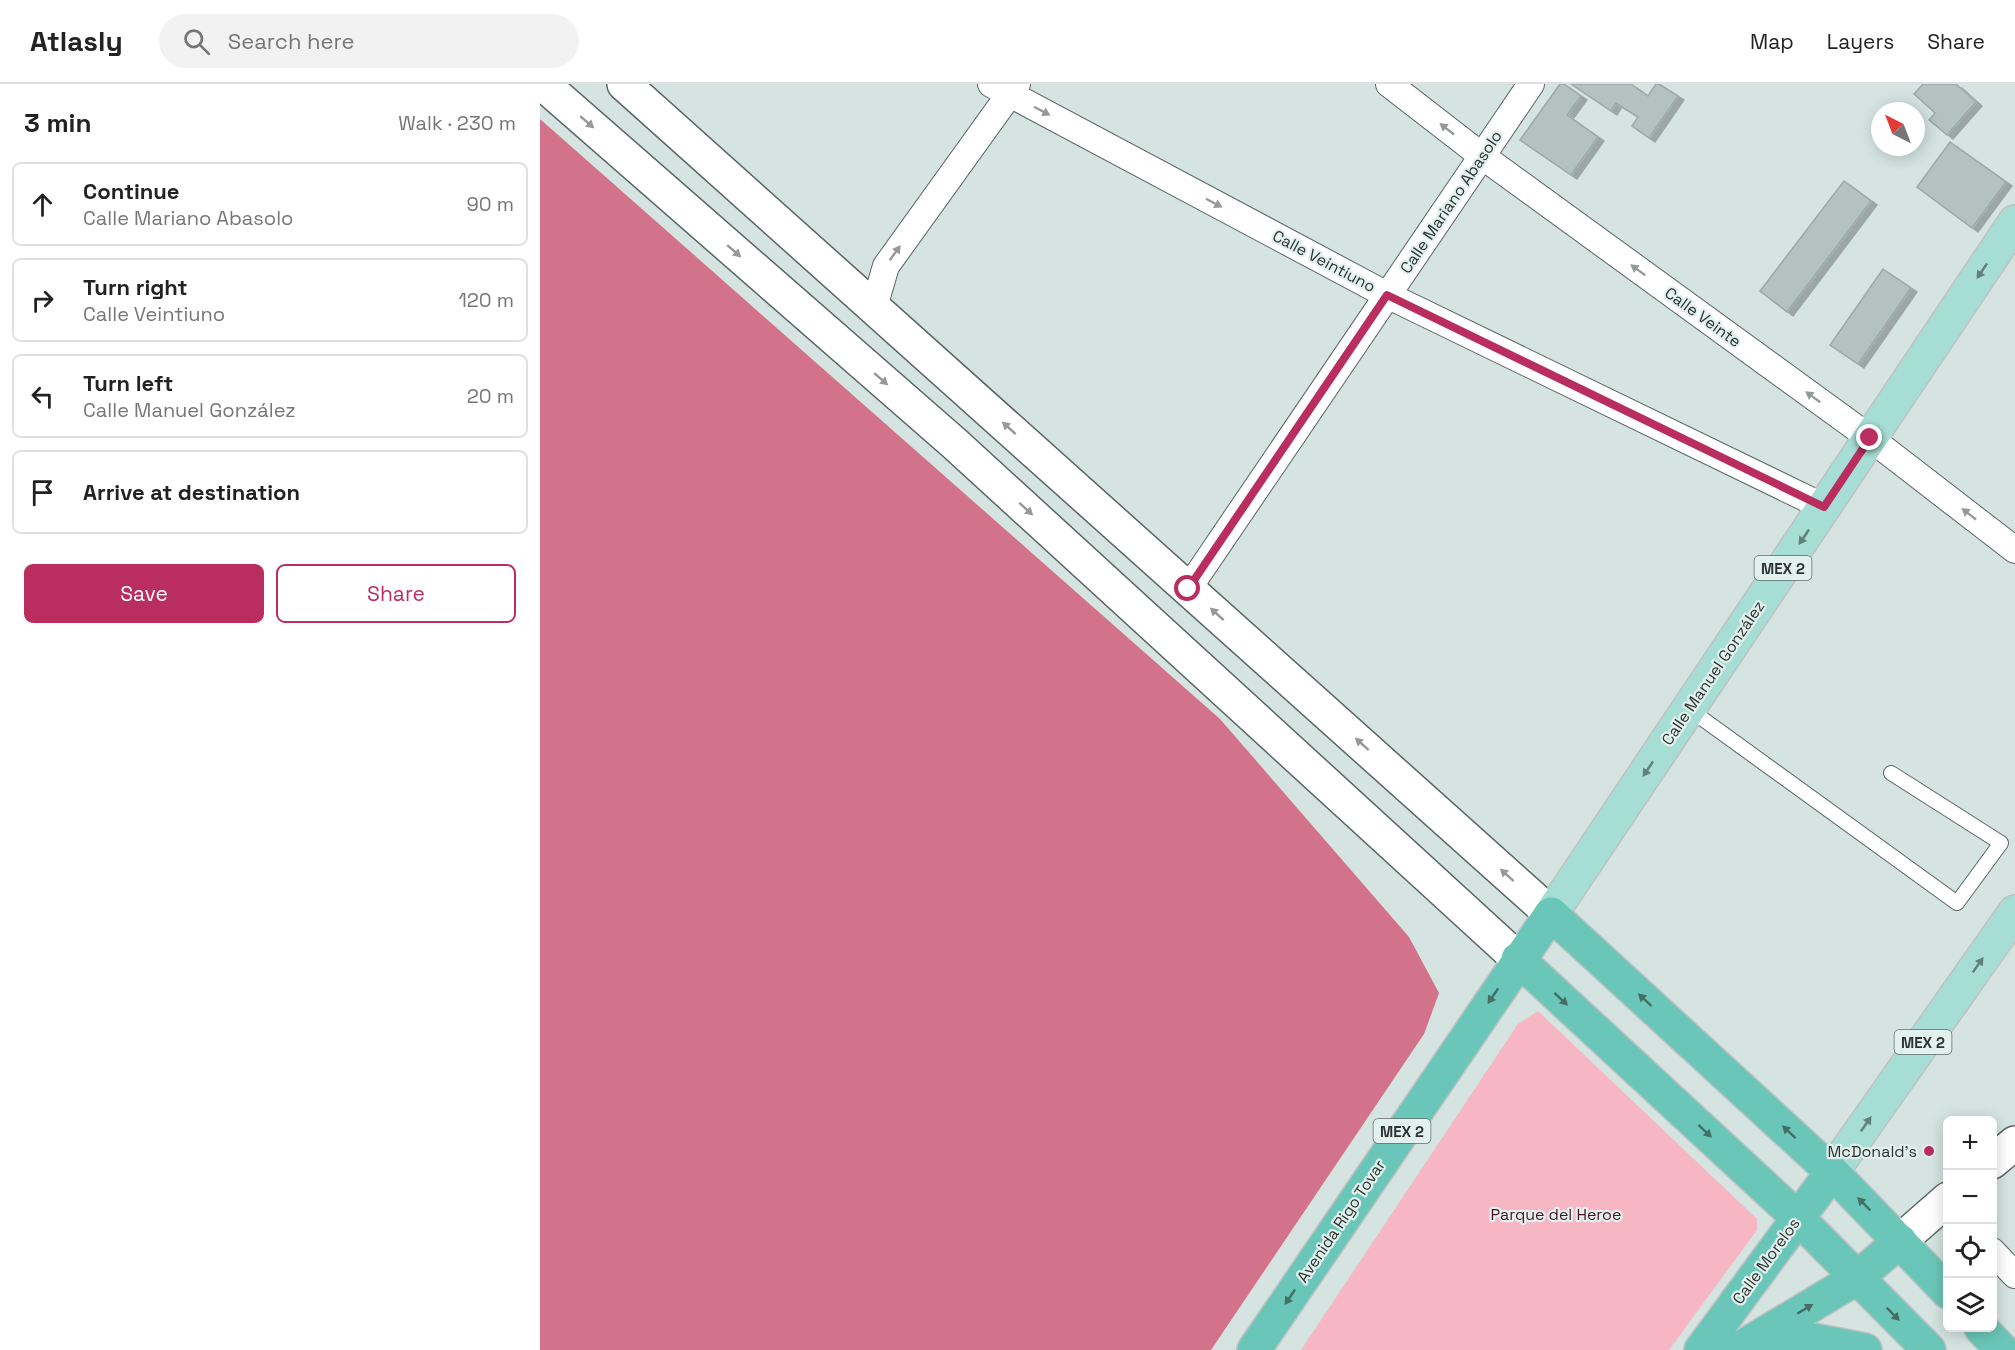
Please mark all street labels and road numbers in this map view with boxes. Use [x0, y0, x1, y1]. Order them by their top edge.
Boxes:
street label: Calle Mariano Abasolo [1395, 126, 1507, 278]
street label: Calle Veintiuno [1269, 225, 1379, 297]
street label: Calle Veinte [1661, 282, 1745, 352]
road number: MEX 2 [1754, 556, 1812, 580]
street label: Calle Manuel González [1657, 597, 1769, 749]
road number: MEX 2 [1894, 1030, 1952, 1054]
road number: MEX 2 [1374, 1119, 1430, 1143]
street label: Avenida Rigo Tovar [1292, 1156, 1390, 1286]
street label: Calle Morelos [1728, 1214, 1804, 1308]

